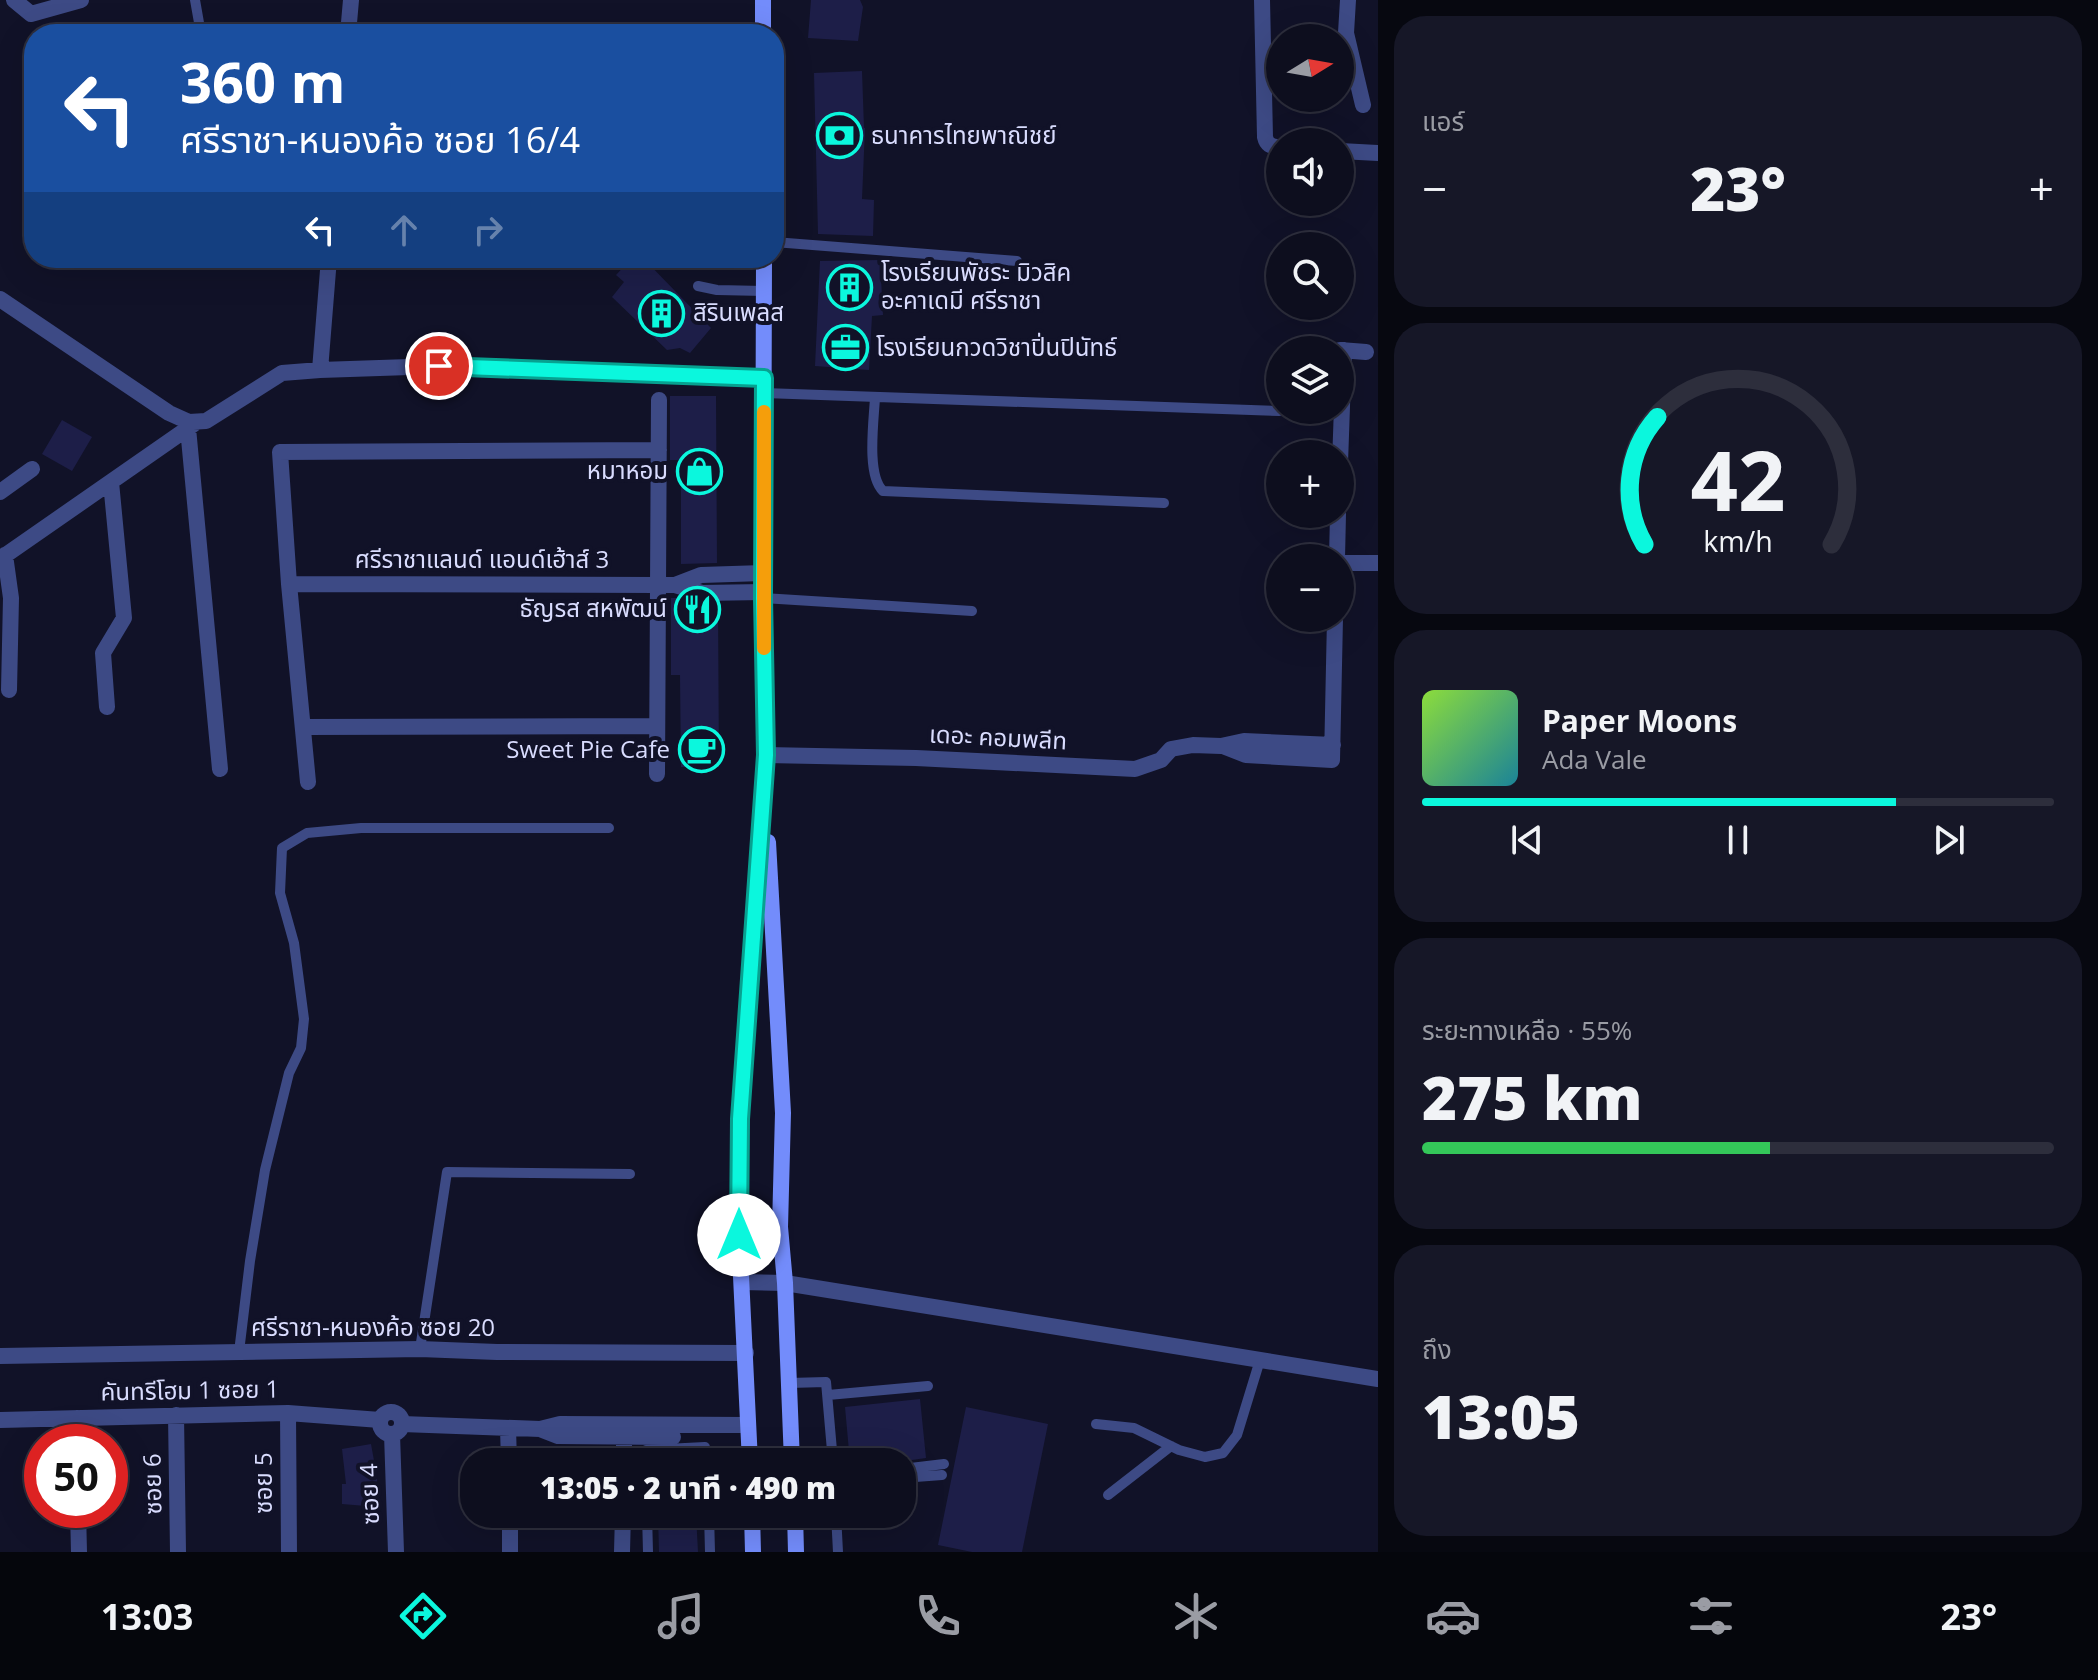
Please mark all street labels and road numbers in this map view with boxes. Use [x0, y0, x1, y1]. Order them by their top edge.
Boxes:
street label: ศรีราชาแลนด์ แอนด์เฮ้าส์ 3 [355, 542, 609, 575]
street label: เดอะ คอมพลีท [928, 716, 1068, 757]
street label: ศรีราชา-หนองค้อ ซอย 20 [251, 1310, 495, 1343]
street label: คันทรีโฮม 1 ซอย 1 [100, 1371, 280, 1408]
street label: ซอย 5 [246, 1452, 279, 1514]
street label: ซอย 6 [134, 1453, 169, 1515]
street label: ซอย 4 [351, 1463, 386, 1525]

